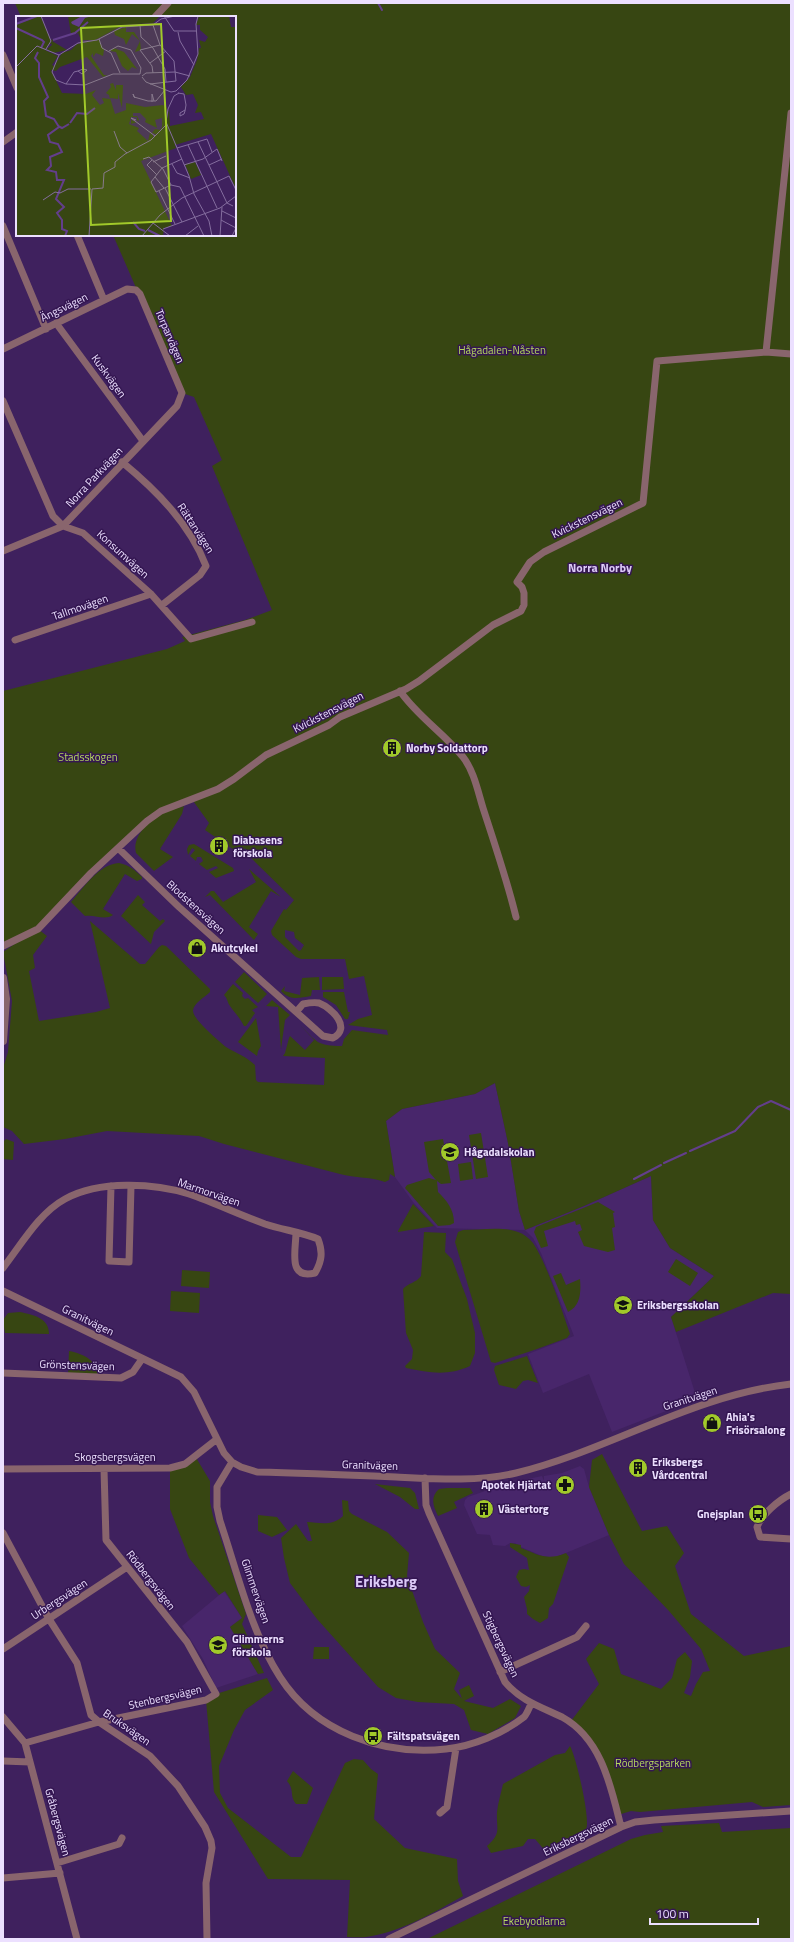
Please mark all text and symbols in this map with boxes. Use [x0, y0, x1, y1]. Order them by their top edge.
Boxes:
inset map [16, 16, 236, 236]
street label: Ängsvägen [38, 289, 90, 325]
street label: Torparvägen [151, 306, 189, 366]
park label: Hågadalen-Nåsten [458, 342, 546, 358]
street label: Kuskvägen [88, 351, 130, 401]
street label: Norra Parkvägen [62, 443, 126, 511]
street label: Kvickstensvägen [549, 494, 625, 542]
street label: Rättarvägen [174, 500, 218, 556]
street label: Konsumvägen [93, 526, 153, 582]
district label: Norra Norby [568, 558, 632, 577]
street label: Tallmovägen [50, 590, 110, 624]
street label: Kvickstensvägen [290, 687, 366, 737]
building icon: Norby Soldattorp [381, 737, 403, 759]
place label: Norby Soldattorp [406, 740, 488, 756]
park label: Stadsskogen [58, 749, 118, 765]
place label: Diabasens förskola [233, 832, 282, 861]
building icon: Diabasens förskola [208, 835, 230, 857]
street label: Blodstensvägen [163, 876, 229, 938]
shop icon: Akutcykel [186, 937, 208, 959]
place label: Akutcykel [211, 940, 258, 956]
school or university icon: Hågadalskolan [439, 1141, 461, 1163]
place label: Hågadalskolan [464, 1144, 534, 1160]
street label: Marmorvägen [176, 1174, 243, 1210]
school or university icon: Eriksbergsskolan [612, 1294, 634, 1316]
place label: Eriksbergsskolan [637, 1297, 719, 1313]
street label: Granitvägen [59, 1301, 117, 1340]
street label: Grönstensvägen [39, 1356, 115, 1374]
street label: Granitvägen [661, 1382, 719, 1414]
place label: Ahia's Frisörsalong [726, 1409, 785, 1438]
shop icon: Ahia's Frisörsalong [701, 1412, 723, 1434]
street label: Skogsbergsvägen [74, 1449, 156, 1465]
place label: Eriksbergs Vårdcentral [652, 1454, 707, 1483]
street label: Granitvägen [342, 1456, 398, 1474]
building icon: Eriksbergs Vårdcentral [627, 1457, 649, 1479]
pharmacy icon: Apotek Hjärtat [554, 1474, 576, 1496]
place label: Apotek Hjärtat [481, 1477, 551, 1493]
building icon: Västertorg [473, 1498, 495, 1520]
place label: Västertorg [498, 1501, 549, 1517]
bus stop icon: Gnejsplan [747, 1503, 769, 1525]
place label: Gnejsplan [697, 1506, 744, 1522]
street label: Rödbergsvägen [123, 1547, 179, 1613]
street label: Glimmervägen [237, 1557, 275, 1626]
district label: Eriksberg [355, 1570, 417, 1593]
street label: Urbergsvägen [28, 1575, 90, 1623]
street label: Stigbergsvägen [479, 1608, 523, 1680]
place label: Glimmerns förskola [232, 1631, 284, 1660]
school or university icon: Glimmerns förskola [207, 1634, 229, 1656]
street label: Stenbergsvägen [127, 1681, 203, 1713]
street label: Bruksvägen [100, 1705, 154, 1749]
bus stop icon: Fältspatsvägen [362, 1725, 384, 1747]
place label: Fältspatsvägen [387, 1728, 460, 1744]
park label: Rödbergsparken [615, 1755, 691, 1771]
street label: Gråbergsvägen [41, 1786, 75, 1858]
street label: Eriksbergsvägen [540, 1812, 616, 1860]
scale bar [650, 1900, 758, 1926]
text: 100 m [656, 1904, 689, 1923]
park label: Ekebyodlarna [503, 1913, 566, 1929]

